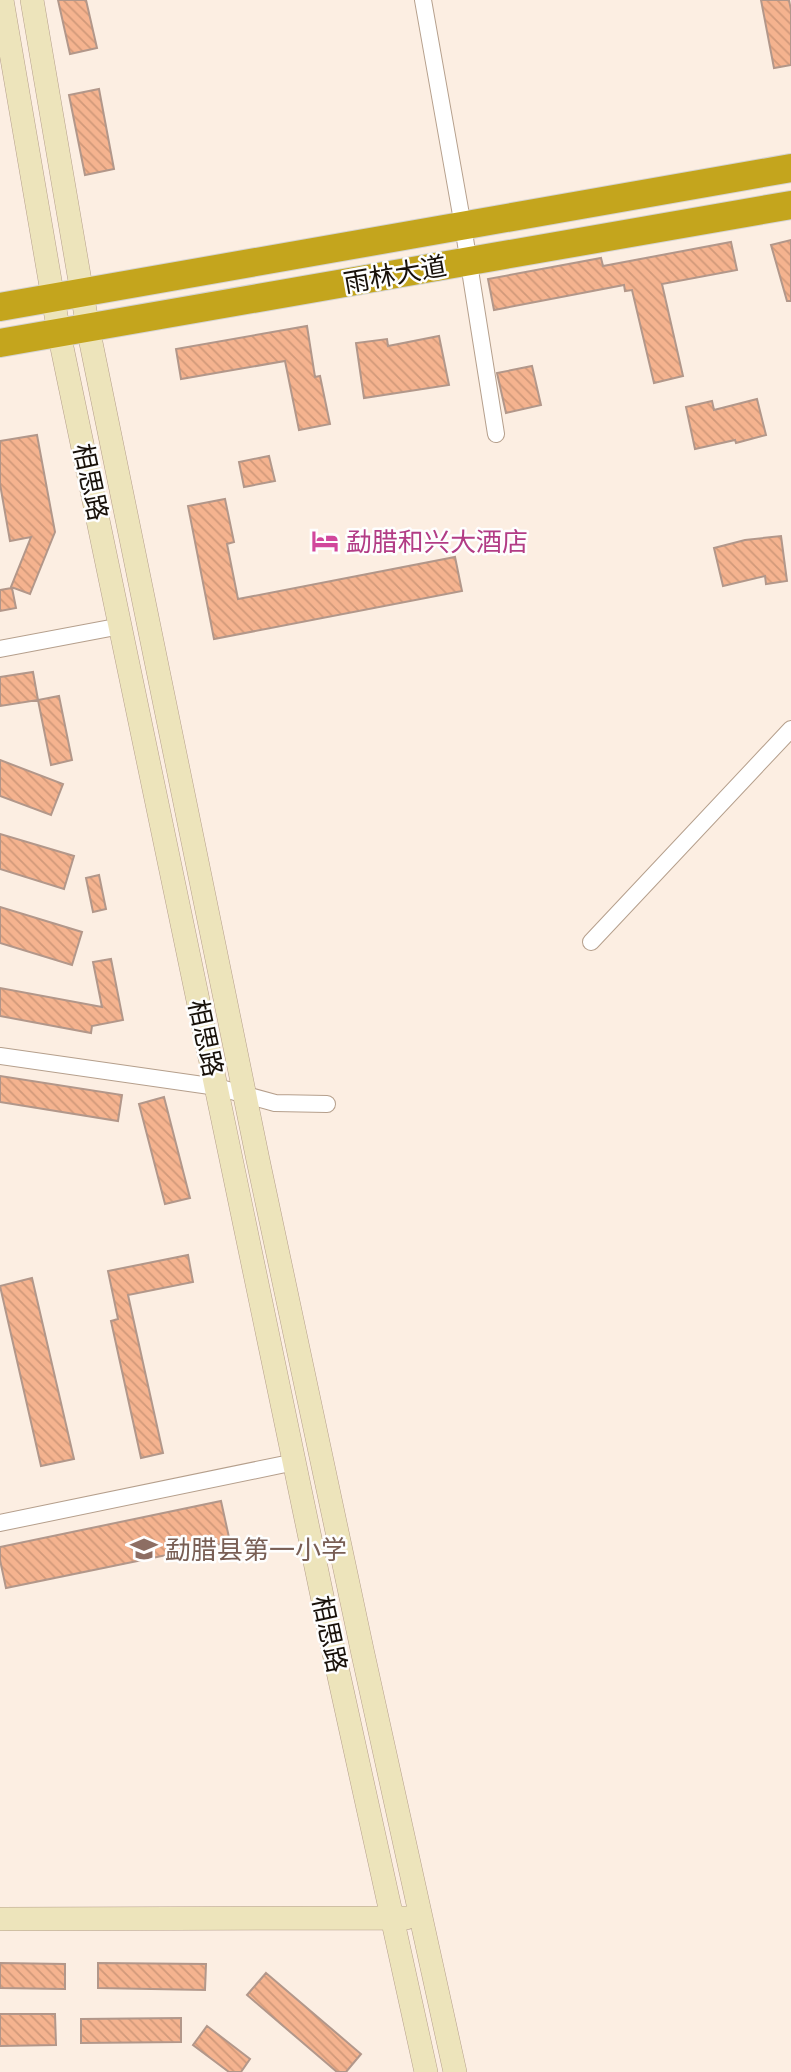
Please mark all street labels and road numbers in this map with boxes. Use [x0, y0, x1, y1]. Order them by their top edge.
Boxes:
street label: 雨林大道 [340, 246, 450, 302]
street label: 相思路 [64, 440, 118, 524]
street label: 相思路 [179, 996, 233, 1080]
street label: 相思路 [303, 1592, 357, 1676]

